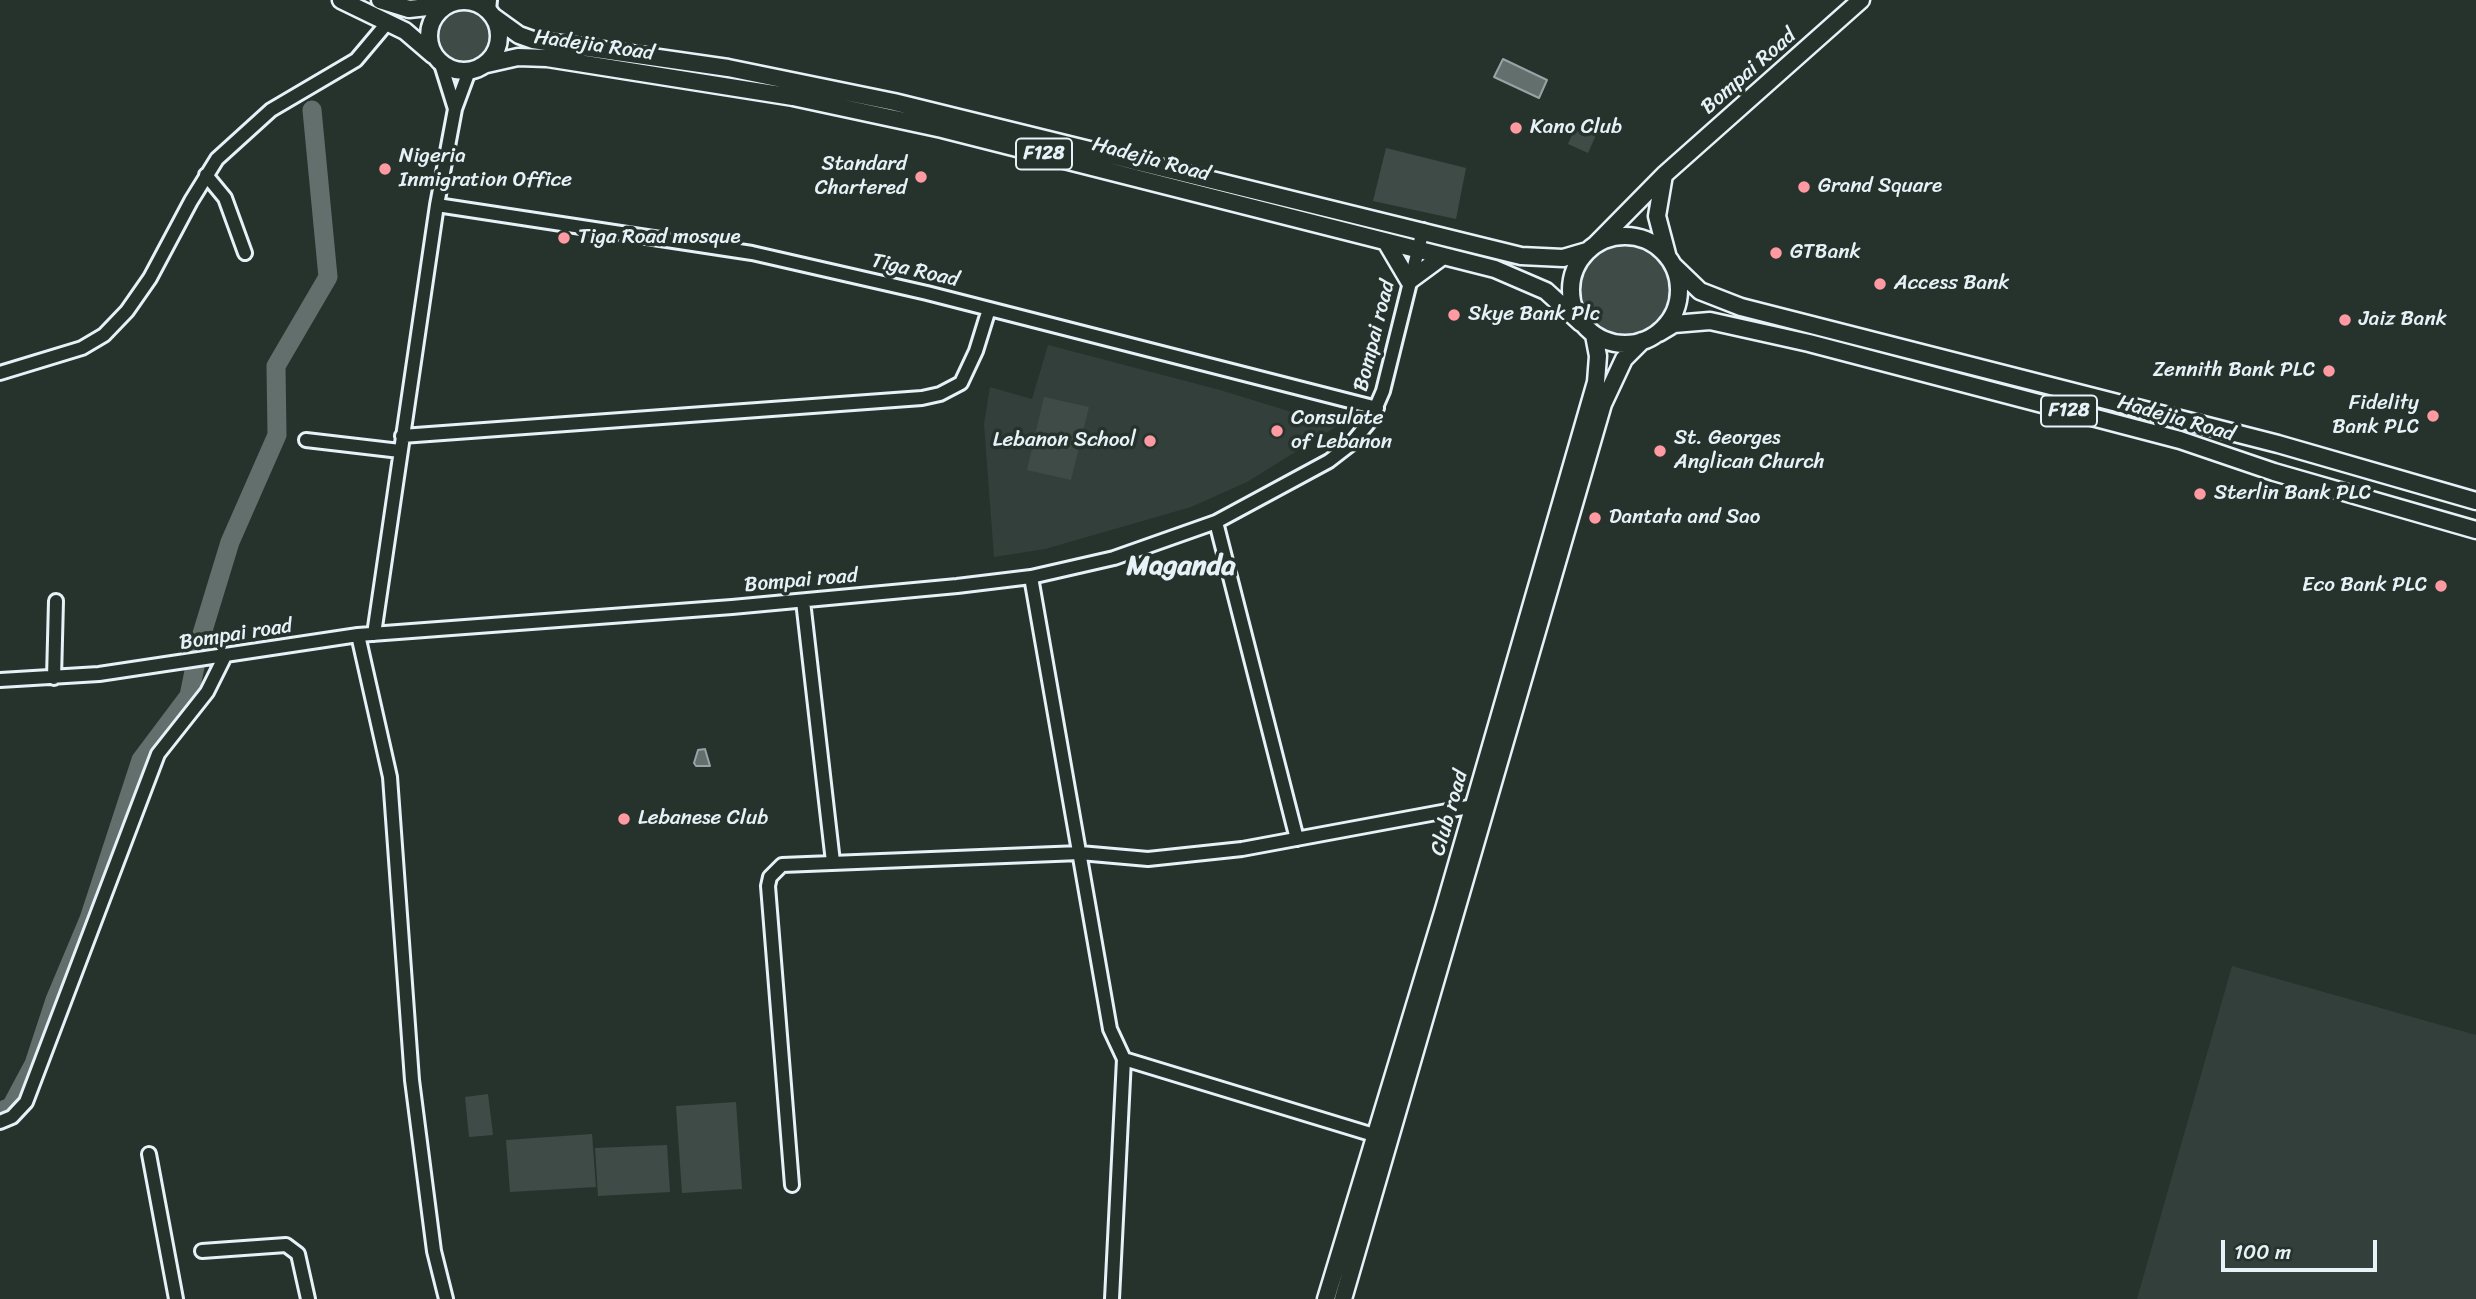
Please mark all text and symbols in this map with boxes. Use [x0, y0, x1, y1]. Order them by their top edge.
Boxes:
street label: Bompai Road [1696, 24, 1802, 120]
street label: Hadejia Road [532, 25, 656, 67]
place label: Kano Club [1530, 115, 1622, 141]
marker: Kano Club [1508, 120, 1524, 136]
street label: Hadejia Road [1089, 132, 1213, 188]
road number: F128 [1016, 138, 1072, 170]
place label: Nigeria Inmigration Office [399, 144, 572, 194]
place label: Standard Chartered [815, 152, 907, 202]
marker: Nigeria Inmigration Office [377, 161, 393, 177]
marker: Standard Chartered [913, 169, 929, 185]
place label: Grand Square [1818, 174, 1942, 200]
marker: Grand Square [1796, 179, 1812, 195]
place label: Tiga Road mosque [578, 225, 741, 251]
marker: Tiga Road mosque [556, 230, 572, 246]
place label: GTBank [1790, 240, 1861, 266]
marker: GTBank [1768, 245, 1784, 261]
street label: Tiga Road [869, 249, 961, 293]
place label: Access Bank [1894, 271, 2010, 297]
marker: Access Bank [1872, 276, 1888, 292]
street label: Bompai road [1349, 278, 1401, 394]
place label: Skye Bank Plc [1468, 302, 1600, 328]
marker: Skye Bank Plc [1446, 307, 1462, 323]
place label: Jaiz Bank [2359, 307, 2447, 333]
marker: Jaiz Bank [2337, 312, 2353, 328]
place label: Zennith Bank PLC [2153, 358, 2315, 384]
marker: Zennith Bank PLC [2321, 363, 2337, 379]
street label: Hadejia Road [2114, 390, 2238, 448]
place label: Fidelity Bank PLC [2332, 391, 2419, 441]
road number: F128 [2041, 396, 2097, 426]
place label: Consulate of Lebanon [1291, 406, 1392, 456]
marker: Fidelity Bank PLC [2425, 408, 2441, 424]
marker: Consulate of Lebanon [1269, 423, 1285, 439]
place label: St. Georges Anglican Church [1674, 426, 1825, 476]
place label: Lebanon School [993, 428, 1136, 454]
marker: Lebanon School [1142, 433, 1158, 449]
marker: St. Georges Anglican Church [1652, 443, 1668, 459]
place label: Sterlin Bank PLC [2214, 481, 2371, 507]
marker: Sterlin Bank PLC [2192, 486, 2208, 502]
place label: Dantata and Sao [1609, 505, 1760, 531]
marker: Dantata and Sao [1587, 510, 1603, 526]
district label: Maganda [1126, 550, 1236, 584]
street label: Bompai road [743, 563, 859, 599]
place label: Eco Bank PLC [2302, 573, 2427, 599]
marker: Eco Bank PLC [2433, 578, 2449, 594]
street label: Bompai road [178, 614, 294, 656]
street label: Club road [1426, 767, 1474, 859]
place label: Lebanese Club [638, 806, 768, 832]
marker: Lebanese Club [616, 811, 632, 827]
scale bar [2224, 1226, 2380, 1270]
text: 100 m [2234, 1233, 2291, 1271]

